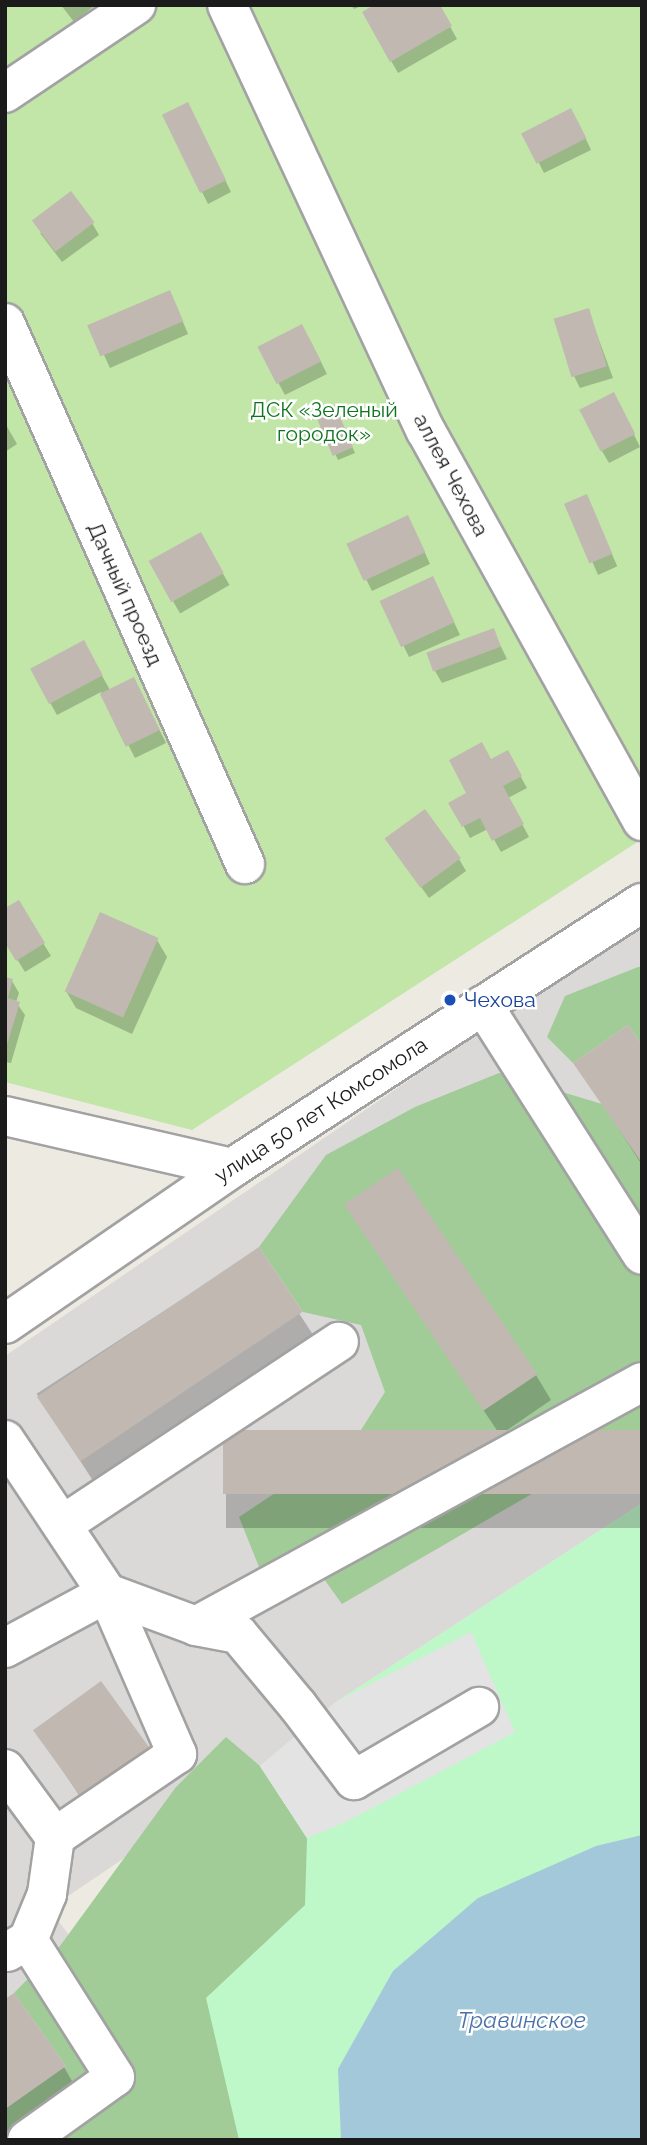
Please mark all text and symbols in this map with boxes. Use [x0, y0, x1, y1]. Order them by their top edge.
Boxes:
park label: ДСК «Зеленый городок» [250, 397, 398, 447]
street label: аллея Чехова [408, 409, 494, 541]
street label: Дачный проезд [82, 519, 168, 669]
place label: Чехова [464, 987, 536, 1013]
marker: Чехова [442, 992, 458, 1008]
street label: улица 50 лет Комсомола [210, 1032, 432, 1188]
water label: Травинское [458, 2006, 586, 2034]

